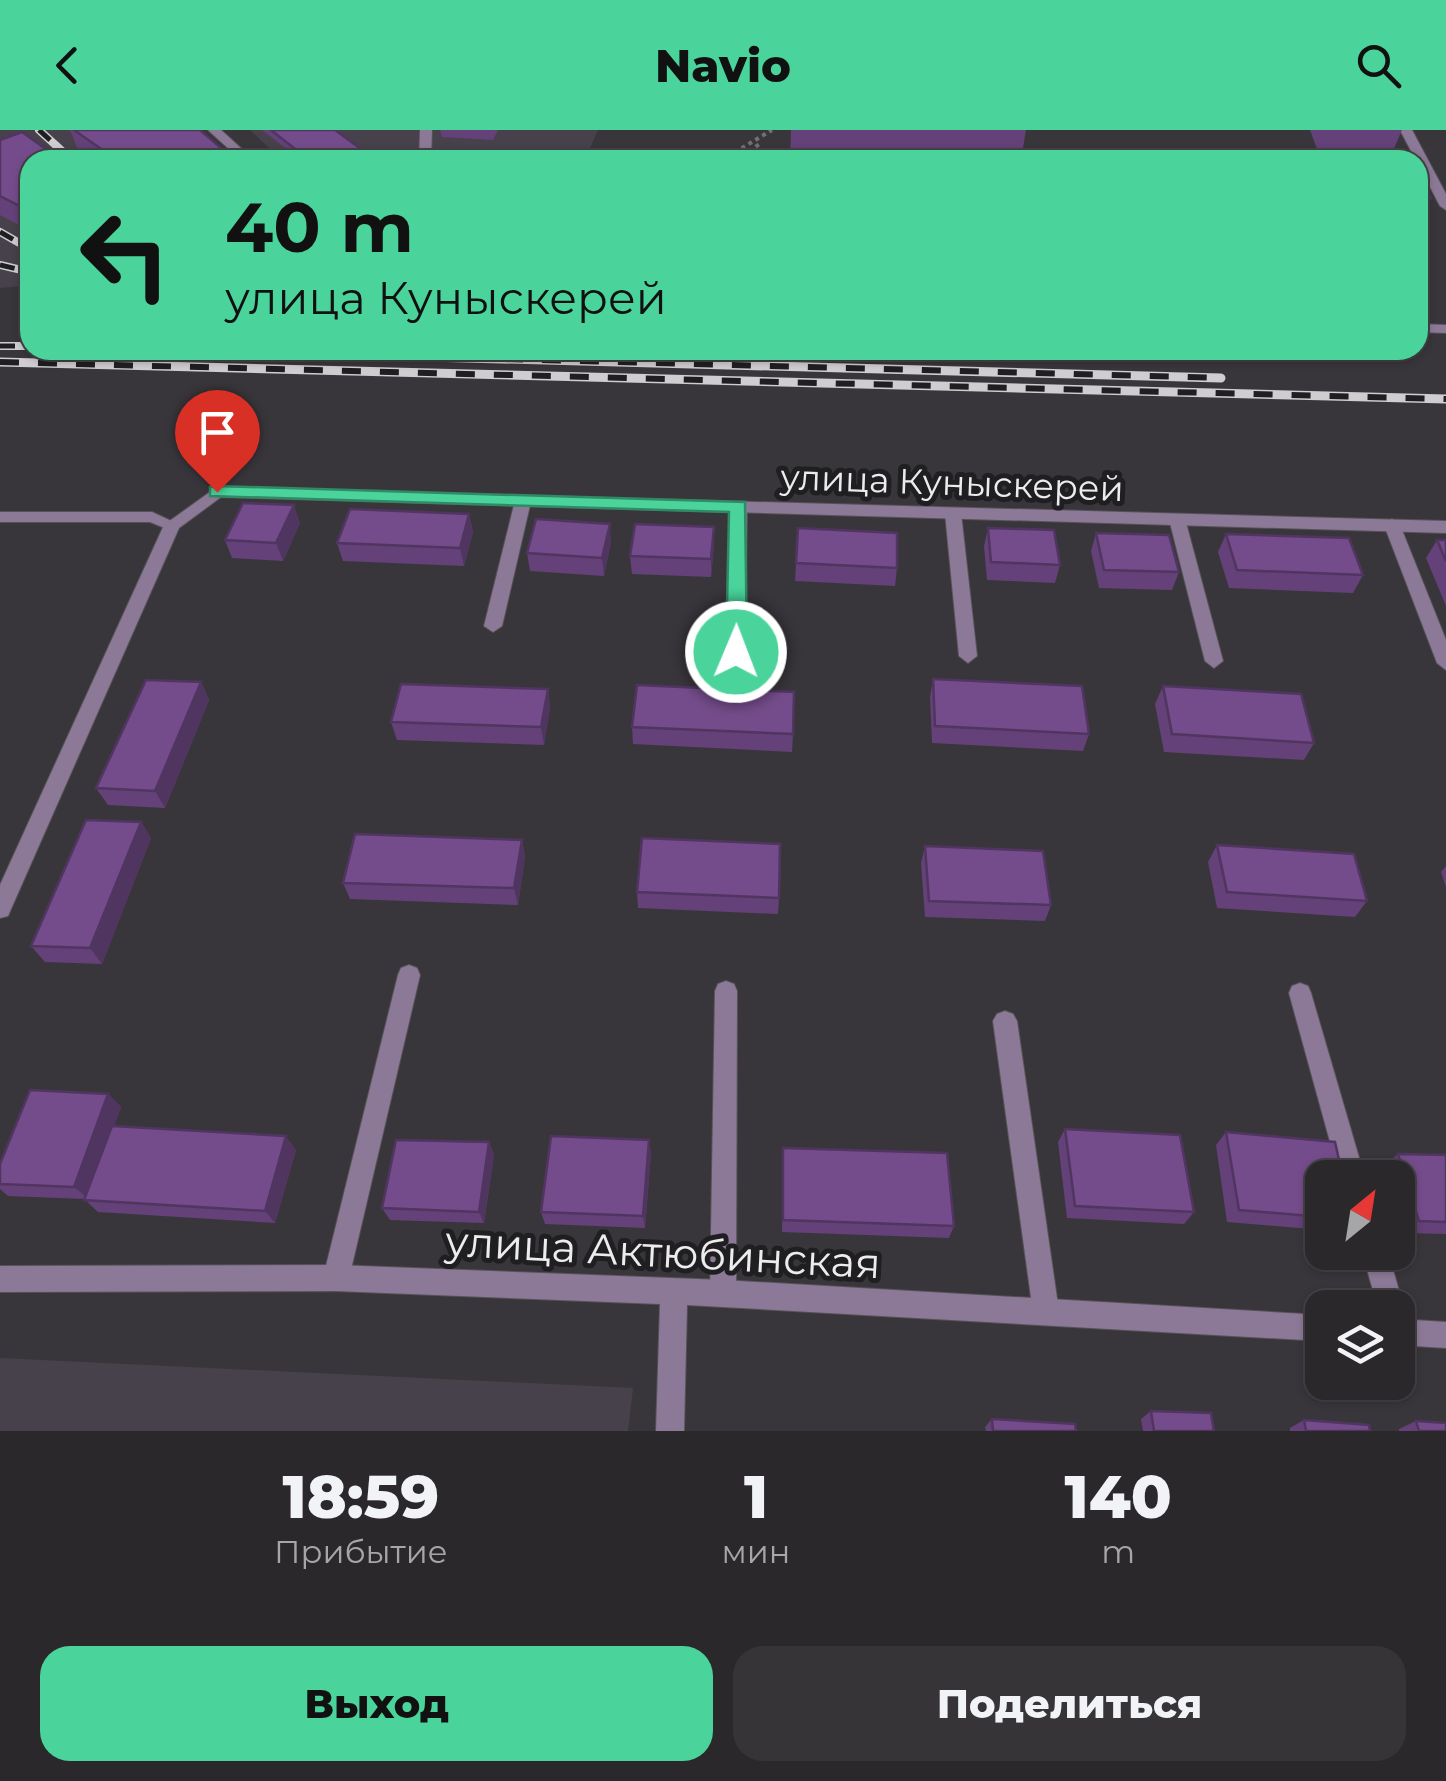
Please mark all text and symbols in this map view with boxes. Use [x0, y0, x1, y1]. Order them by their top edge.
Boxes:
icon: back [40, 38, 95, 93]
text: Navio [655, 38, 791, 93]
icon: search [1351, 38, 1406, 93]
text: 40 m [225, 184, 414, 270]
icon: left [60, 190, 190, 320]
text: улица Куныскерей [225, 270, 667, 325]
pin [175, 390, 260, 493]
icon: arrive [190, 405, 245, 460]
street label: улица Куныскерей [779, 455, 1124, 510]
position arrow [684, 600, 788, 704]
north arrow [1305, 1160, 1415, 1270]
map controls [1305, 1160, 1415, 1400]
street label: улица Актюбинская [443, 1215, 882, 1289]
button: layers [1305, 1290, 1415, 1400]
text: 18:59 [282, 1460, 439, 1533]
text: 1 [744, 1460, 768, 1533]
text: 140 [1065, 1460, 1172, 1533]
text: Прибытие [274, 1532, 448, 1571]
text: мин [722, 1532, 790, 1571]
text: m [1101, 1532, 1135, 1571]
button: Выход [40, 1646, 713, 1761]
button: Поделиться [733, 1646, 1406, 1761]

